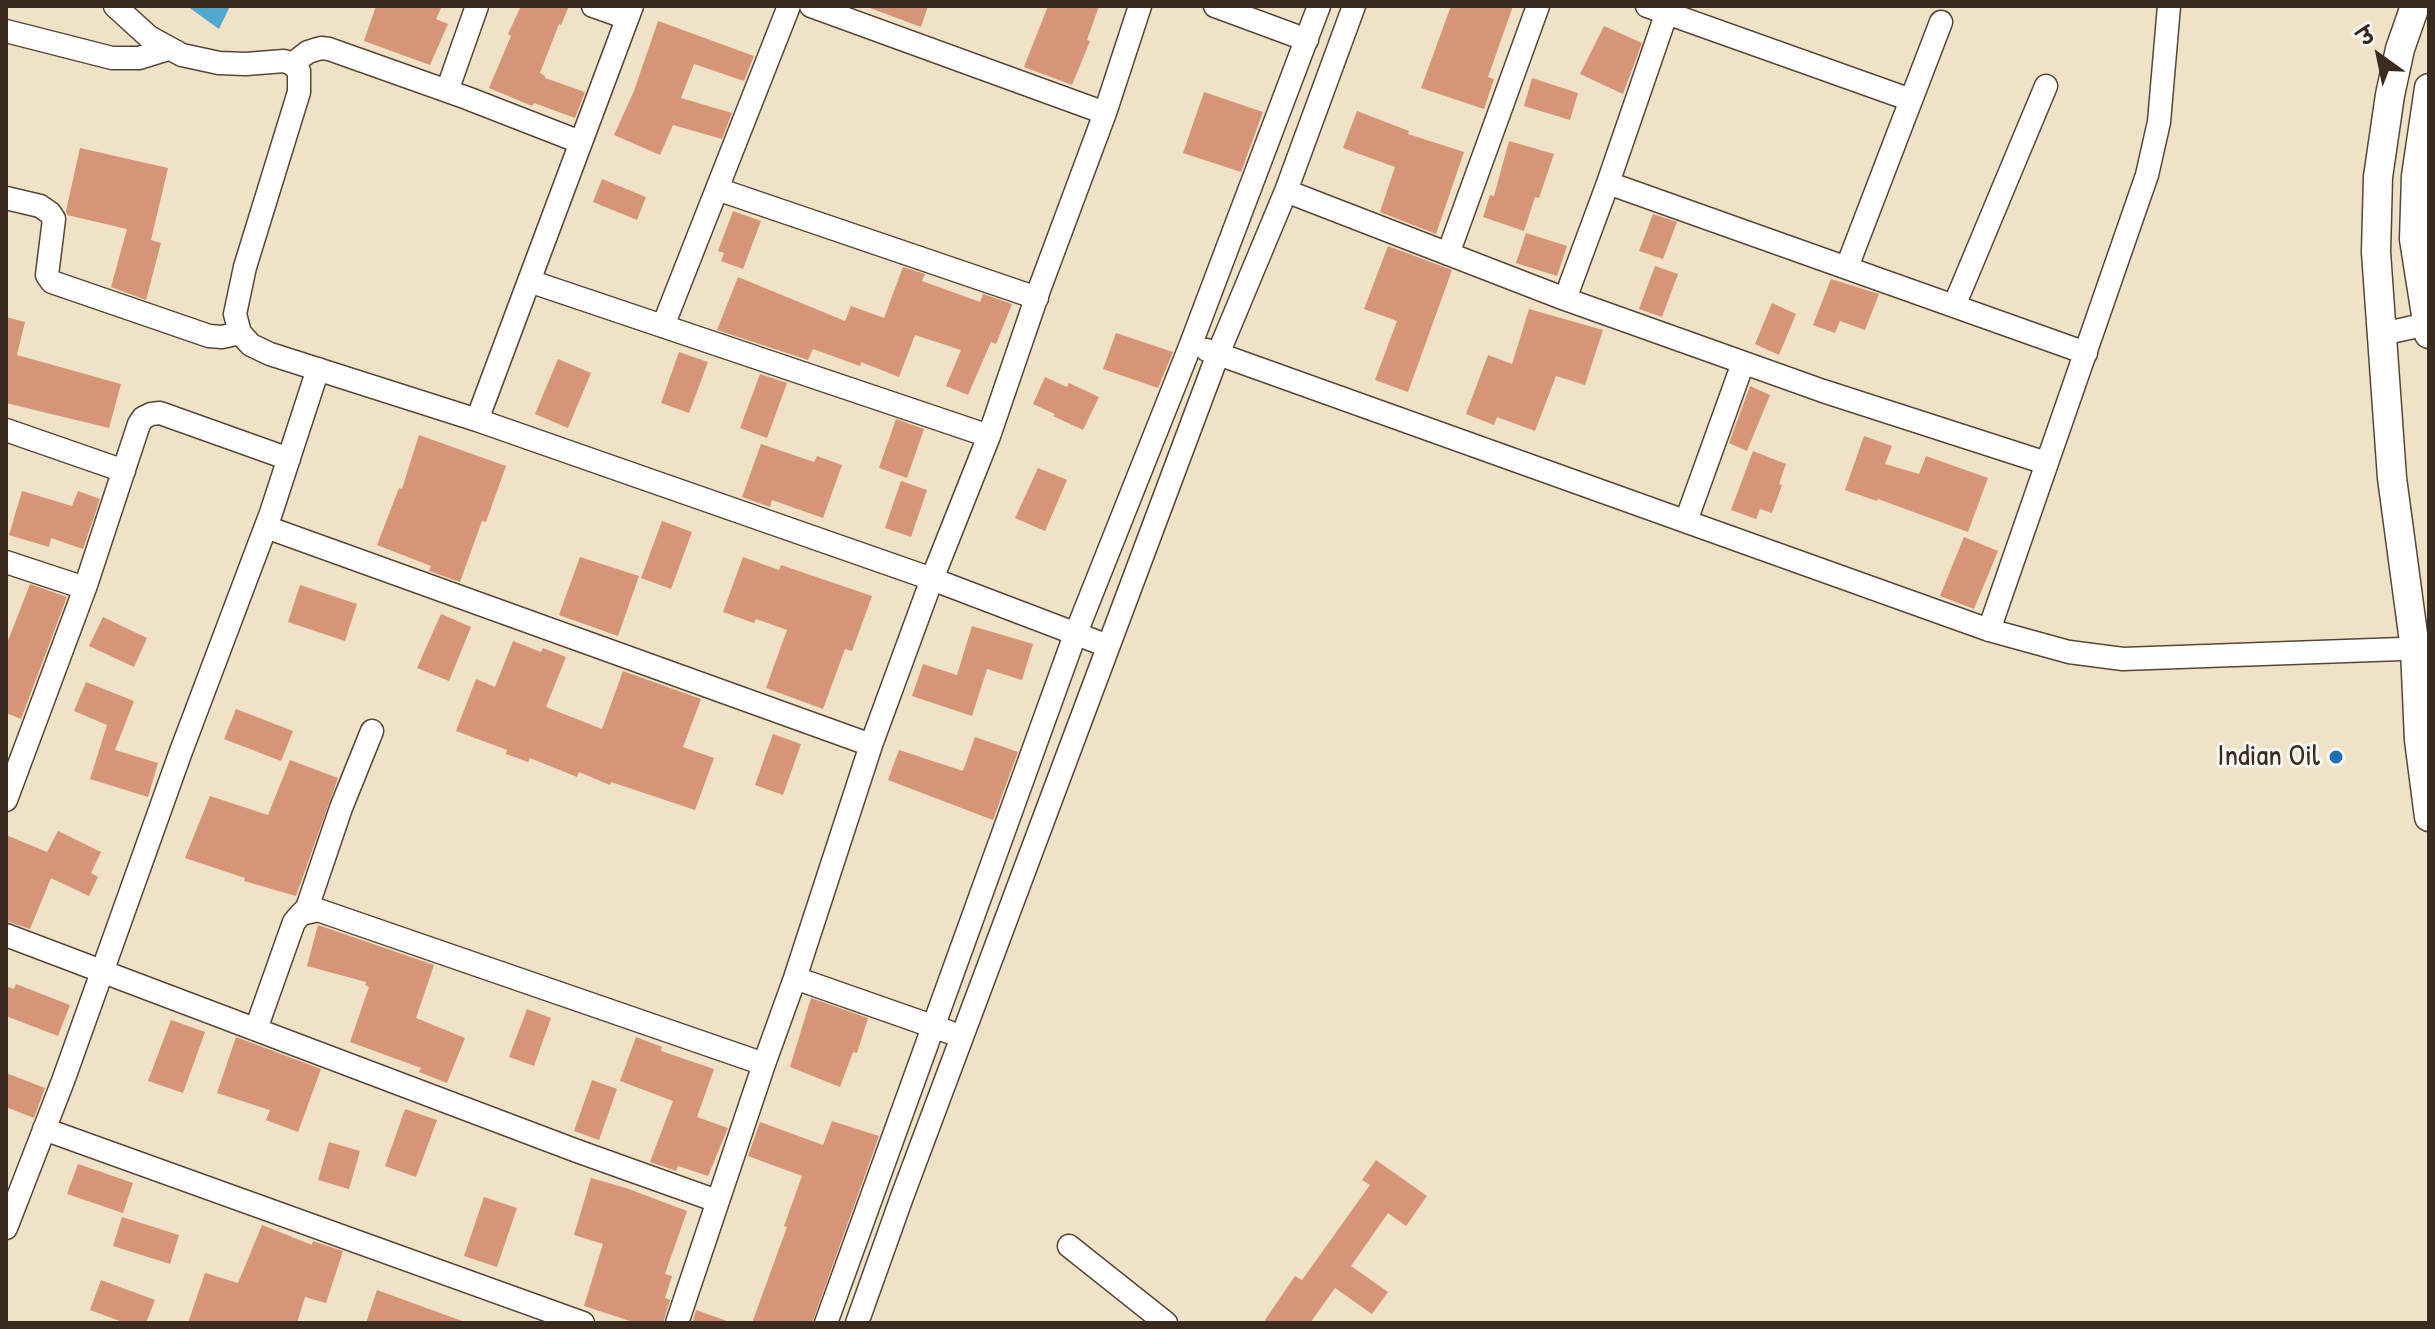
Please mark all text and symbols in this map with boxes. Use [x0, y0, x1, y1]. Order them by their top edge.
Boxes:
north arrow [2339, 16, 2419, 96]
text: उ [2352, 19, 2380, 52]
place label: Indian Oil [2217, 739, 2320, 775]
marker: Indian Oil [2327, 748, 2345, 766]

